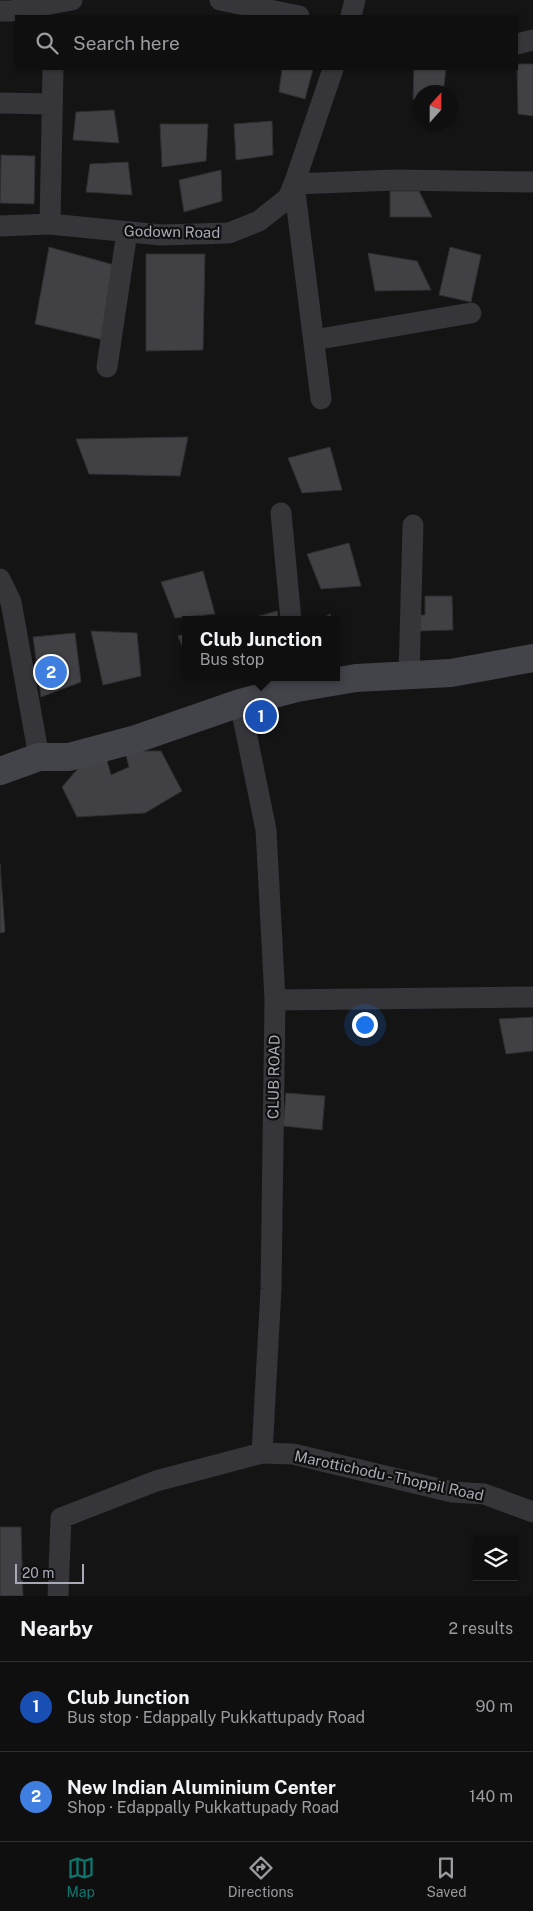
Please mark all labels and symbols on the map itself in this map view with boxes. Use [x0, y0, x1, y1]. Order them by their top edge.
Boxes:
north arrow [413, 85, 458, 130]
street label: Godown Road [124, 222, 220, 241]
pin: 2 [35, 653, 67, 691]
pin: 1 [245, 697, 277, 735]
your location [352, 1012, 378, 1038]
street label: CLUB ROAD [264, 1035, 283, 1119]
street label: Marottichodu - Thoppil Road [293, 1447, 485, 1504]
scale bar [15, 1561, 84, 1584]

